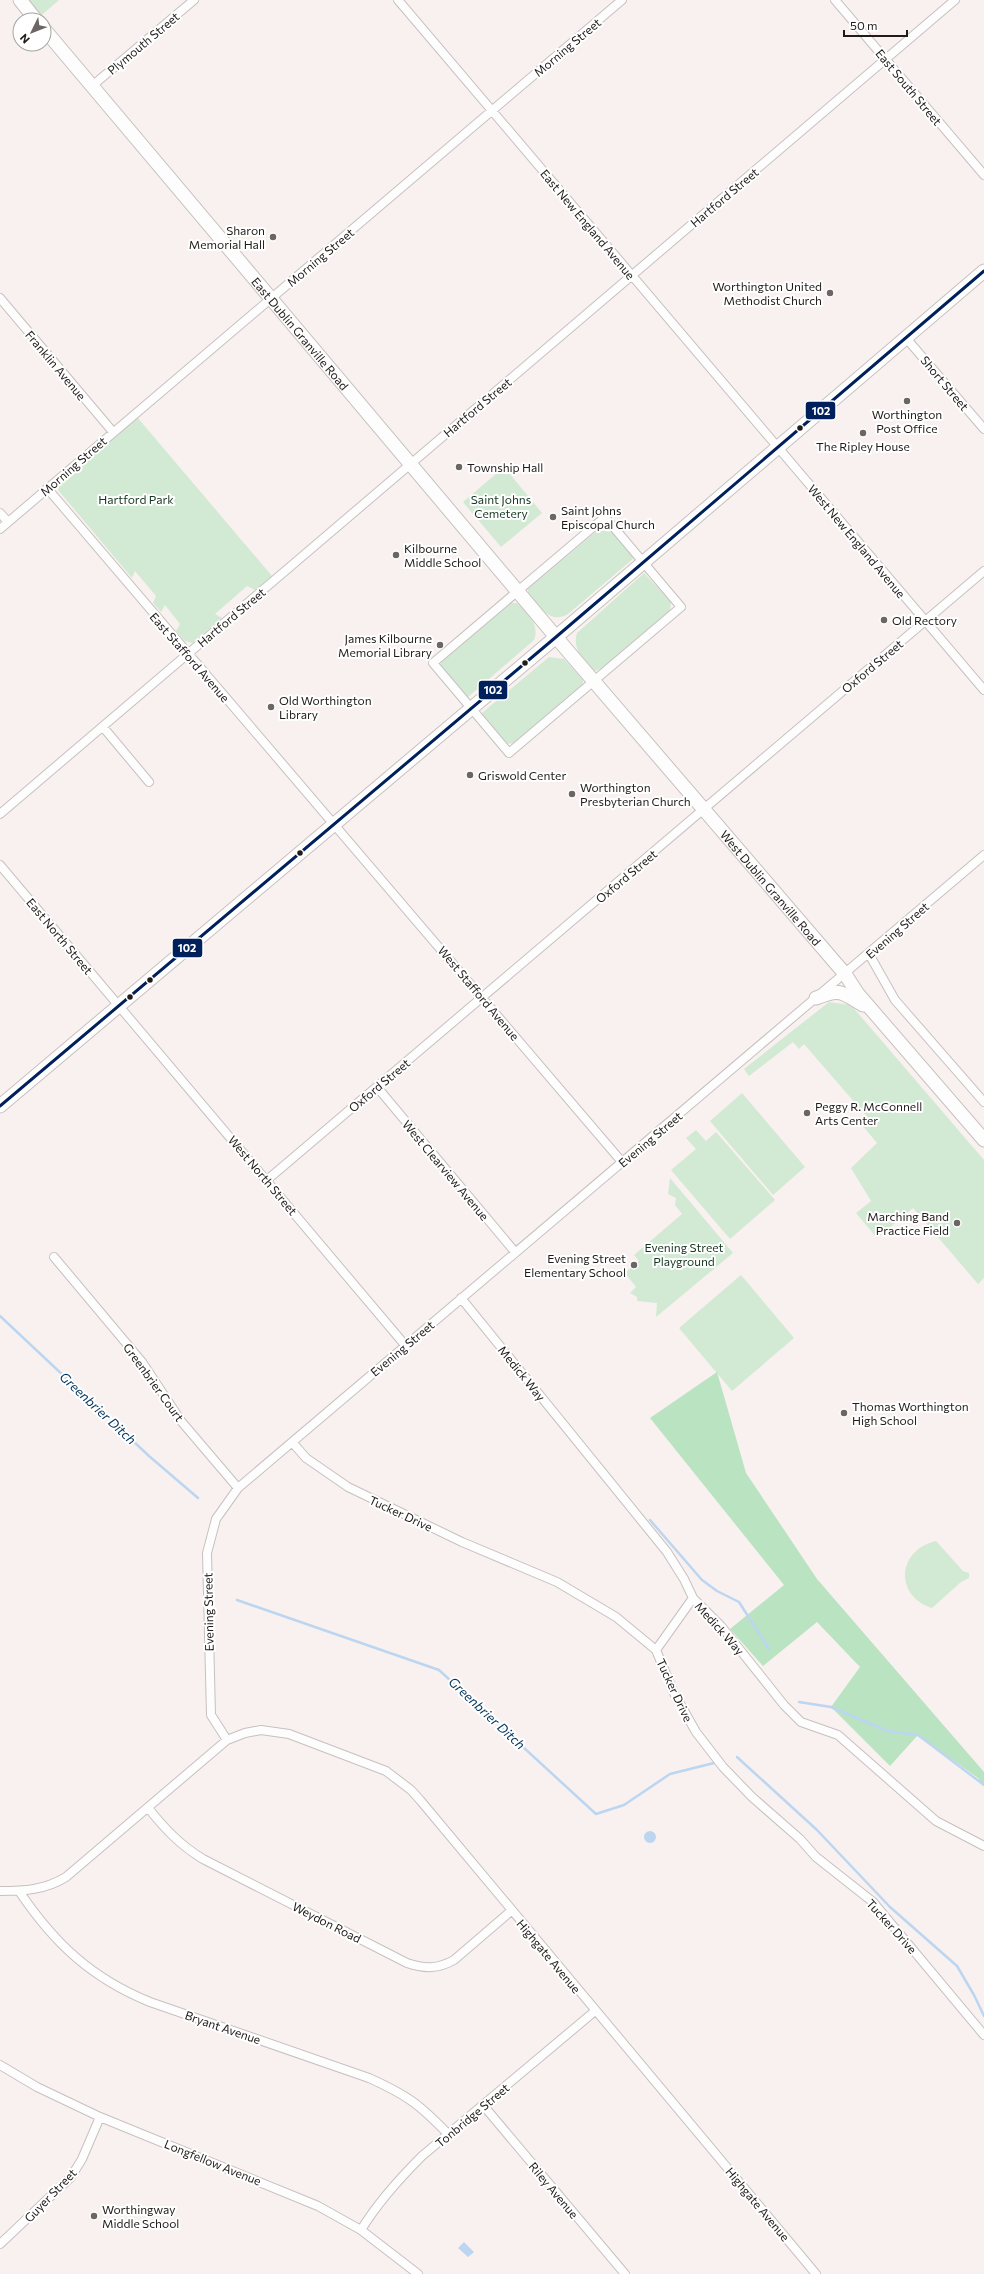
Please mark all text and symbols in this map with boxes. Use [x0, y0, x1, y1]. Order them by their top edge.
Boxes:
street label: Plymouth Street [104, 9, 182, 77]
north arrow [12, 12, 52, 52]
scale bar [844, 12, 907, 38]
street label: Morning Street [531, 15, 603, 79]
text: 50 m [850, 18, 878, 32]
text: N [17, 32, 32, 47]
street label: East South Street [873, 46, 945, 128]
street label: Hartford Street [687, 164, 761, 229]
street label: East New England Avenue [538, 166, 638, 282]
place label: Sharon Memorial Hall [189, 223, 265, 251]
street label: Morning Street [284, 225, 356, 289]
marker: Sharon Memorial Hall [268, 232, 278, 242]
street label: East Dublin Granville Road [249, 274, 352, 393]
place label: Worthington United Methodist Church [712, 279, 822, 307]
marker: Worthington United Methodist Church [825, 288, 835, 298]
street label: Franklin Avenue [23, 327, 89, 403]
street label: Short Street [918, 353, 972, 413]
street label: Hartford Street [440, 374, 514, 439]
marker: Worthington Post Office [902, 396, 912, 406]
line badge: 102 [805, 401, 836, 420]
text: 102 [812, 404, 830, 417]
place label: Worthington Post Office [872, 407, 942, 435]
unlabelled marker [795, 423, 805, 433]
marker: The Ripley House [858, 428, 868, 438]
street label: Morning Street [37, 433, 109, 499]
place label: The Ripley House [816, 439, 910, 453]
place label: Township Hall [467, 460, 543, 474]
marker: Township Hall [454, 462, 464, 472]
street label: West New England Avenue [806, 482, 908, 600]
park label: Hartford Park [98, 492, 174, 506]
park label: Saint Johns Cemetery [471, 492, 531, 520]
place label: Saint Johns Episcopal Church [561, 503, 655, 531]
marker: Saint Johns Episcopal Church [548, 512, 558, 522]
place label: Kilbourne Middle School [404, 541, 481, 569]
marker: Kilbourne Middle School [391, 550, 401, 560]
street label: Hartford Street [194, 584, 268, 649]
street label: East Stafford Avenue [147, 609, 233, 705]
place label: Old Rectory [892, 613, 957, 627]
marker: Old Rectory [879, 615, 889, 625]
place label: James Kilbourne Memorial Library [338, 631, 432, 659]
street label: Oxford Street [839, 636, 905, 696]
marker: James Kilbourne Memorial Library [435, 640, 445, 650]
unlabelled marker [520, 658, 530, 668]
line badge: 102 [478, 680, 508, 700]
text: 102 [484, 683, 502, 696]
place label: Old Worthington Library [279, 693, 372, 721]
marker: Old Worthington Library [266, 702, 276, 712]
place label: Griswold Center [478, 768, 566, 782]
marker: Griswold Center [465, 770, 475, 780]
place label: Worthington Presbyterian Church [580, 780, 691, 808]
marker: Worthington Presbyterian Church [567, 789, 577, 799]
street label: West Dublin Granville Road [718, 827, 824, 948]
street label: Oxford Street [593, 846, 659, 906]
unlabelled marker [295, 848, 305, 858]
street label: East North Street [24, 895, 96, 977]
street label: Evening Street [863, 899, 931, 961]
line badge: 102 [172, 938, 203, 958]
text: 102 [178, 941, 196, 954]
street label: West Stafford Avenue [436, 943, 522, 1043]
unlabelled marker [145, 975, 155, 985]
unlabelled marker [125, 992, 135, 1002]
street label: Oxford Street [346, 1055, 412, 1115]
place label: Peggy R. McConnell Arts Center [815, 1099, 922, 1127]
street label: Evening Street [615, 1108, 685, 1170]
marker: Peggy R. McConnell Arts Center [802, 1108, 812, 1118]
street label: West Clearview Avenue [400, 1117, 492, 1223]
street label: West North Street [226, 1132, 300, 1218]
place label: Marching Band Practice Field [867, 1209, 949, 1237]
marker: Marching Band Practice Field [952, 1218, 962, 1228]
park label: Evening Street Playground [645, 1240, 723, 1268]
place label: Evening Street Elementary School [524, 1251, 626, 1279]
marker: Evening Street Elementary School [629, 1260, 639, 1270]
street label: Evening Street [367, 1317, 437, 1379]
street label: Greenbrier Court [121, 1340, 187, 1424]
street label: Medick Way [496, 1343, 548, 1403]
water label: Greenbrier Ditch [57, 1369, 139, 1447]
place label: Thomas Worthington High School [852, 1399, 969, 1427]
marker: Thomas Worthington High School [839, 1408, 849, 1418]
street label: Tucker Drive [367, 1492, 435, 1534]
street label: Evening Street [200, 1572, 216, 1652]
street label: Medick Way [693, 1599, 747, 1657]
street label: Tucker Drive [654, 1656, 696, 1724]
water label: Greenbrier Ditch [446, 1674, 528, 1752]
street label: Tucker Drive [864, 1896, 920, 1956]
street label: Weydon Road [290, 1899, 364, 1945]
street label: Highgate Avenue [514, 1916, 584, 1996]
street label: Bryant Avenue [183, 2008, 263, 2046]
street label: Tonbridge Street [432, 2080, 512, 2150]
street label: Longfellow Avenue [163, 2136, 263, 2188]
street label: Riley Avenue [527, 2159, 581, 2221]
street label: Highgate Avenue [723, 2164, 793, 2244]
street label: Guyer Street [21, 2165, 79, 2225]
place label: Worthingway Middle School [102, 2202, 179, 2230]
marker: Worthingway Middle School [89, 2211, 99, 2221]

